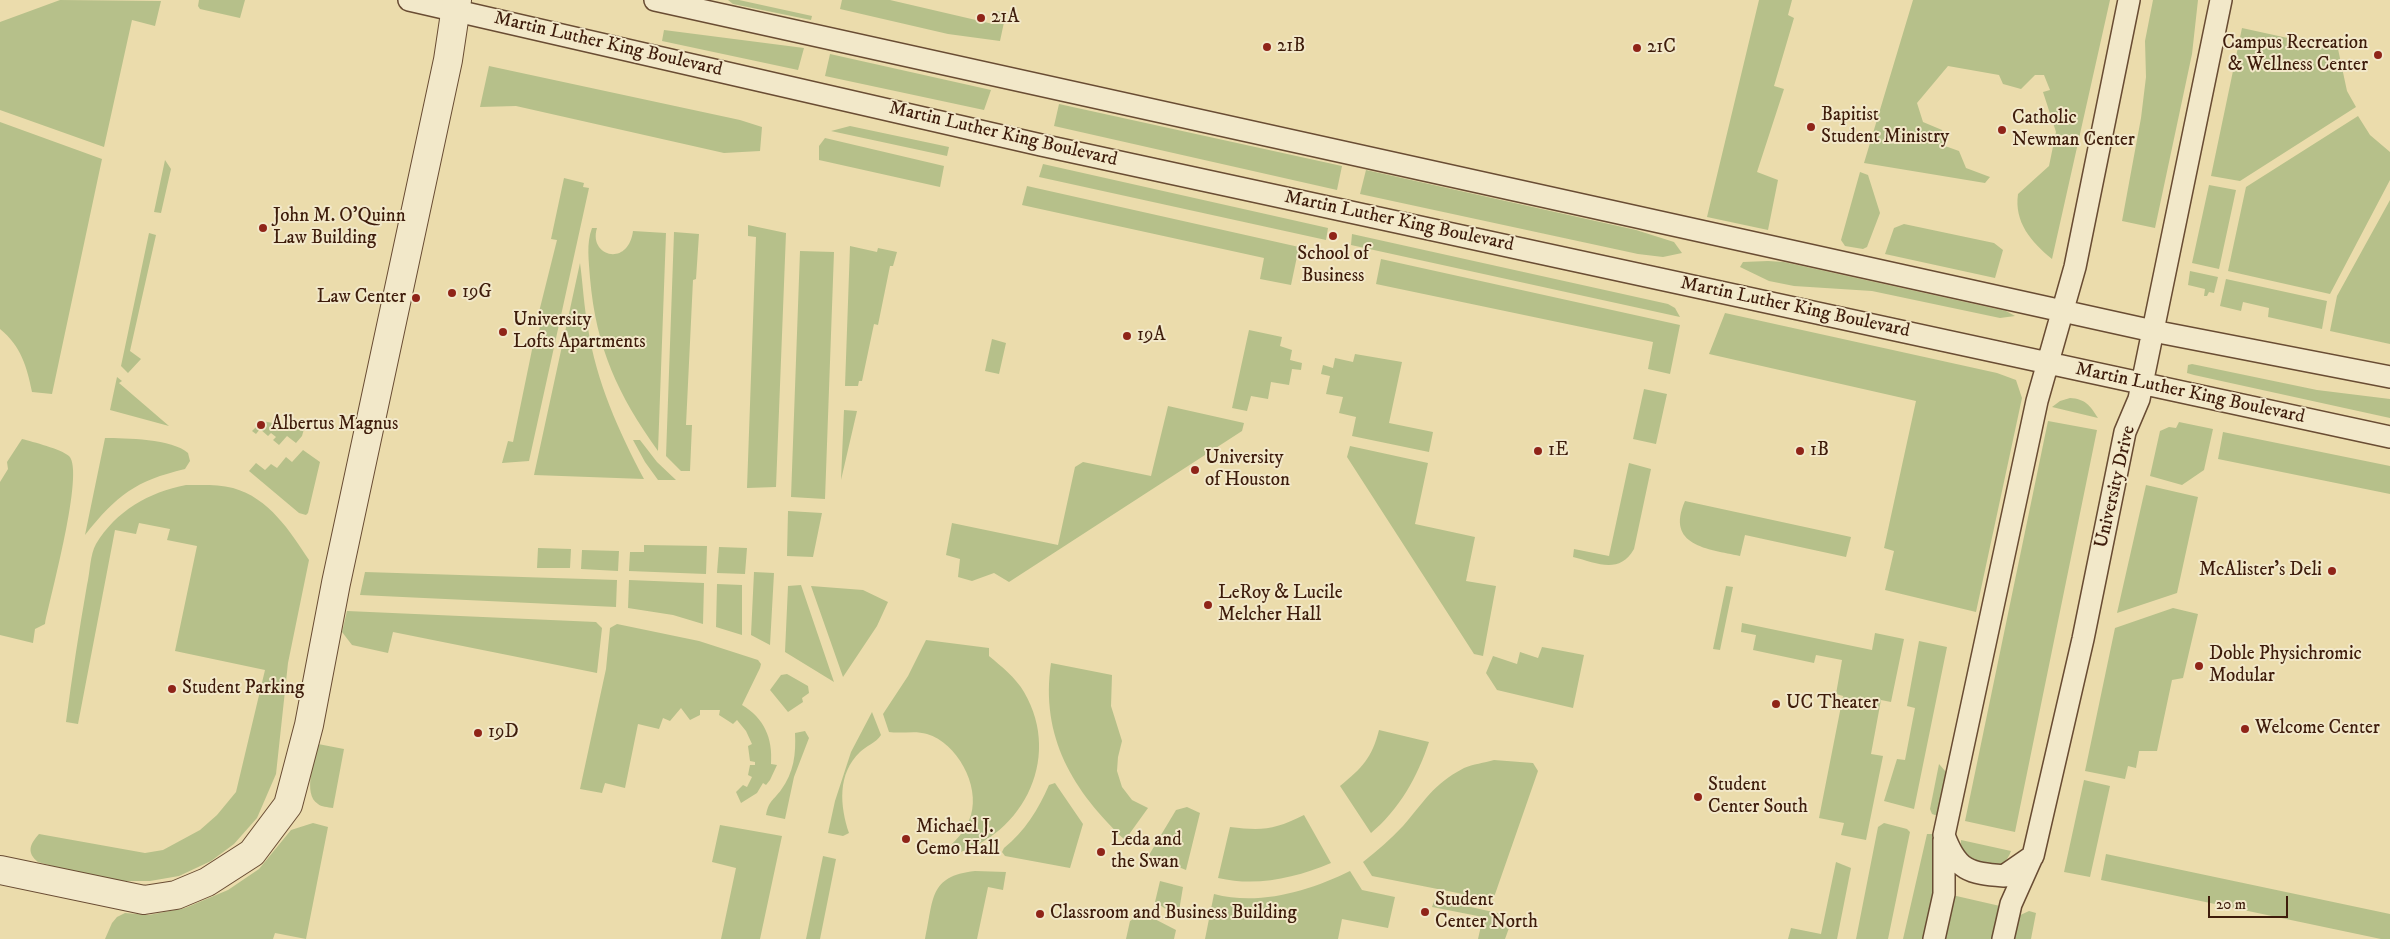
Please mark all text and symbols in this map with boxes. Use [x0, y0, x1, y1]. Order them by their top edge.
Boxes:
place label: 21A [991, 7, 1019, 29]
street label: Martin Luther King Boulevard [492, 8, 724, 82]
marker: 21A [975, 12, 987, 24]
place label: Campus Recreation & Wellness Center [2222, 33, 2368, 77]
place label: 21B [1277, 36, 1305, 58]
place label: 21C [1647, 37, 1676, 59]
marker: 21B [1261, 41, 1273, 53]
marker: 21C [1631, 42, 1643, 54]
marker: Campus Recreation & Wellness Center [2372, 49, 2384, 61]
street label: Martin Luther King Boulevard [887, 98, 1119, 172]
place label: Bapitist Student Ministry [1821, 105, 1949, 149]
place label: Catholic Newman Center [2012, 108, 2135, 152]
marker: Bapitist Student Ministry [1805, 121, 1817, 133]
marker: Catholic Newman Center [1996, 124, 2008, 136]
street label: Martin Luther King Boulevard [1282, 187, 1516, 257]
place label: John M. O’Quinn Law Building [273, 206, 406, 250]
marker: John M. O’Quinn Law Building [257, 222, 269, 234]
marker: School of Business [1327, 230, 1339, 242]
place label: School of Business [1297, 244, 1369, 288]
street label: Martin Luther King Boulevard [1678, 273, 1912, 343]
place label: 19G [462, 282, 492, 304]
place label: Law Center [317, 287, 406, 309]
marker: 19G [446, 287, 458, 299]
marker: Law Center [410, 292, 422, 304]
place label: University Lofts Apartments [513, 310, 646, 354]
place label: 19A [1137, 325, 1166, 347]
marker: University Lofts Apartments [497, 326, 509, 338]
marker: 19A [1121, 330, 1133, 342]
street label: Martin Luther King Boulevard [2073, 359, 2307, 429]
place label: Albertus Magnus [271, 414, 398, 436]
marker: Albertus Magnus [255, 419, 267, 431]
street label: University Drive [2091, 424, 2141, 550]
place label: 1E [1548, 440, 1568, 462]
place label: 1B [1810, 440, 1829, 462]
marker: 1E [1532, 445, 1544, 457]
marker: 1B [1794, 445, 1806, 457]
place label: University of Houston [1205, 448, 1290, 492]
marker: University of Houston [1189, 464, 1201, 476]
place label: McAlister's Deli [2199, 560, 2322, 582]
marker: McAlister's Deli [2326, 565, 2338, 577]
place label: LeRoy & Lucile Melcher Hall [1218, 583, 1343, 627]
marker: LeRoy & Lucile Melcher Hall [1202, 599, 1214, 611]
place label: Doble Physichromic Modular [2209, 644, 2362, 688]
marker: Doble Physichromic Modular [2193, 660, 2205, 672]
place label: Student Parking [182, 678, 304, 700]
marker: Student Parking [166, 683, 178, 695]
place label: UC Theater [1786, 693, 1879, 715]
marker: UC Theater [1770, 698, 1782, 710]
place label: Welcome Center [2255, 718, 2380, 740]
place label: 19D [488, 722, 519, 744]
marker: Welcome Center [2239, 723, 2251, 735]
marker: 19D [472, 727, 484, 739]
place label: Student Center South [1708, 775, 1808, 819]
marker: Student Center South [1692, 791, 1704, 803]
place label: Michael J. Cemo Hall [916, 817, 999, 861]
place label: Leda and the Swan [1111, 830, 1182, 874]
marker: Michael J. Cemo Hall [900, 833, 912, 845]
marker: Leda and the Swan [1095, 846, 1107, 858]
scale bar [2210, 886, 2290, 918]
place label: Student Center North [1435, 890, 1538, 934]
text: 20 m [2216, 895, 2246, 914]
place label: Classroom and Business Building [1050, 903, 1297, 925]
marker: Student Center North [1419, 906, 1431, 918]
marker: Classroom and Business Building [1034, 908, 1046, 920]

